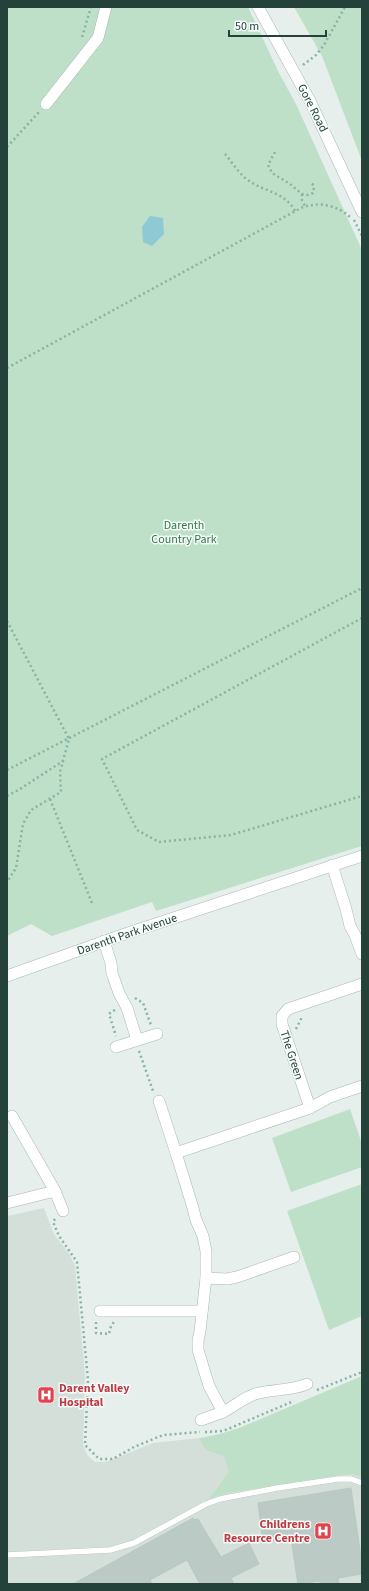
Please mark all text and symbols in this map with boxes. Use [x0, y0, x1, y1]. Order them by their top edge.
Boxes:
scale bar [229, 12, 326, 38]
text: 50 m [235, 18, 259, 35]
street label: Gore Road [293, 81, 332, 135]
park label: Darenth Country Park [151, 517, 217, 548]
street label: Darenth Park Avenue [75, 909, 180, 960]
street label: The Green [276, 1028, 308, 1082]
place label: Darent Valley Hospital [59, 1380, 130, 1411]
hospital icon: Darent Valley Hospital [36, 1385, 56, 1405]
place label: Childrens Resource Centre [224, 1516, 310, 1547]
hospital icon: Childrens Resource Centre [313, 1521, 333, 1541]

